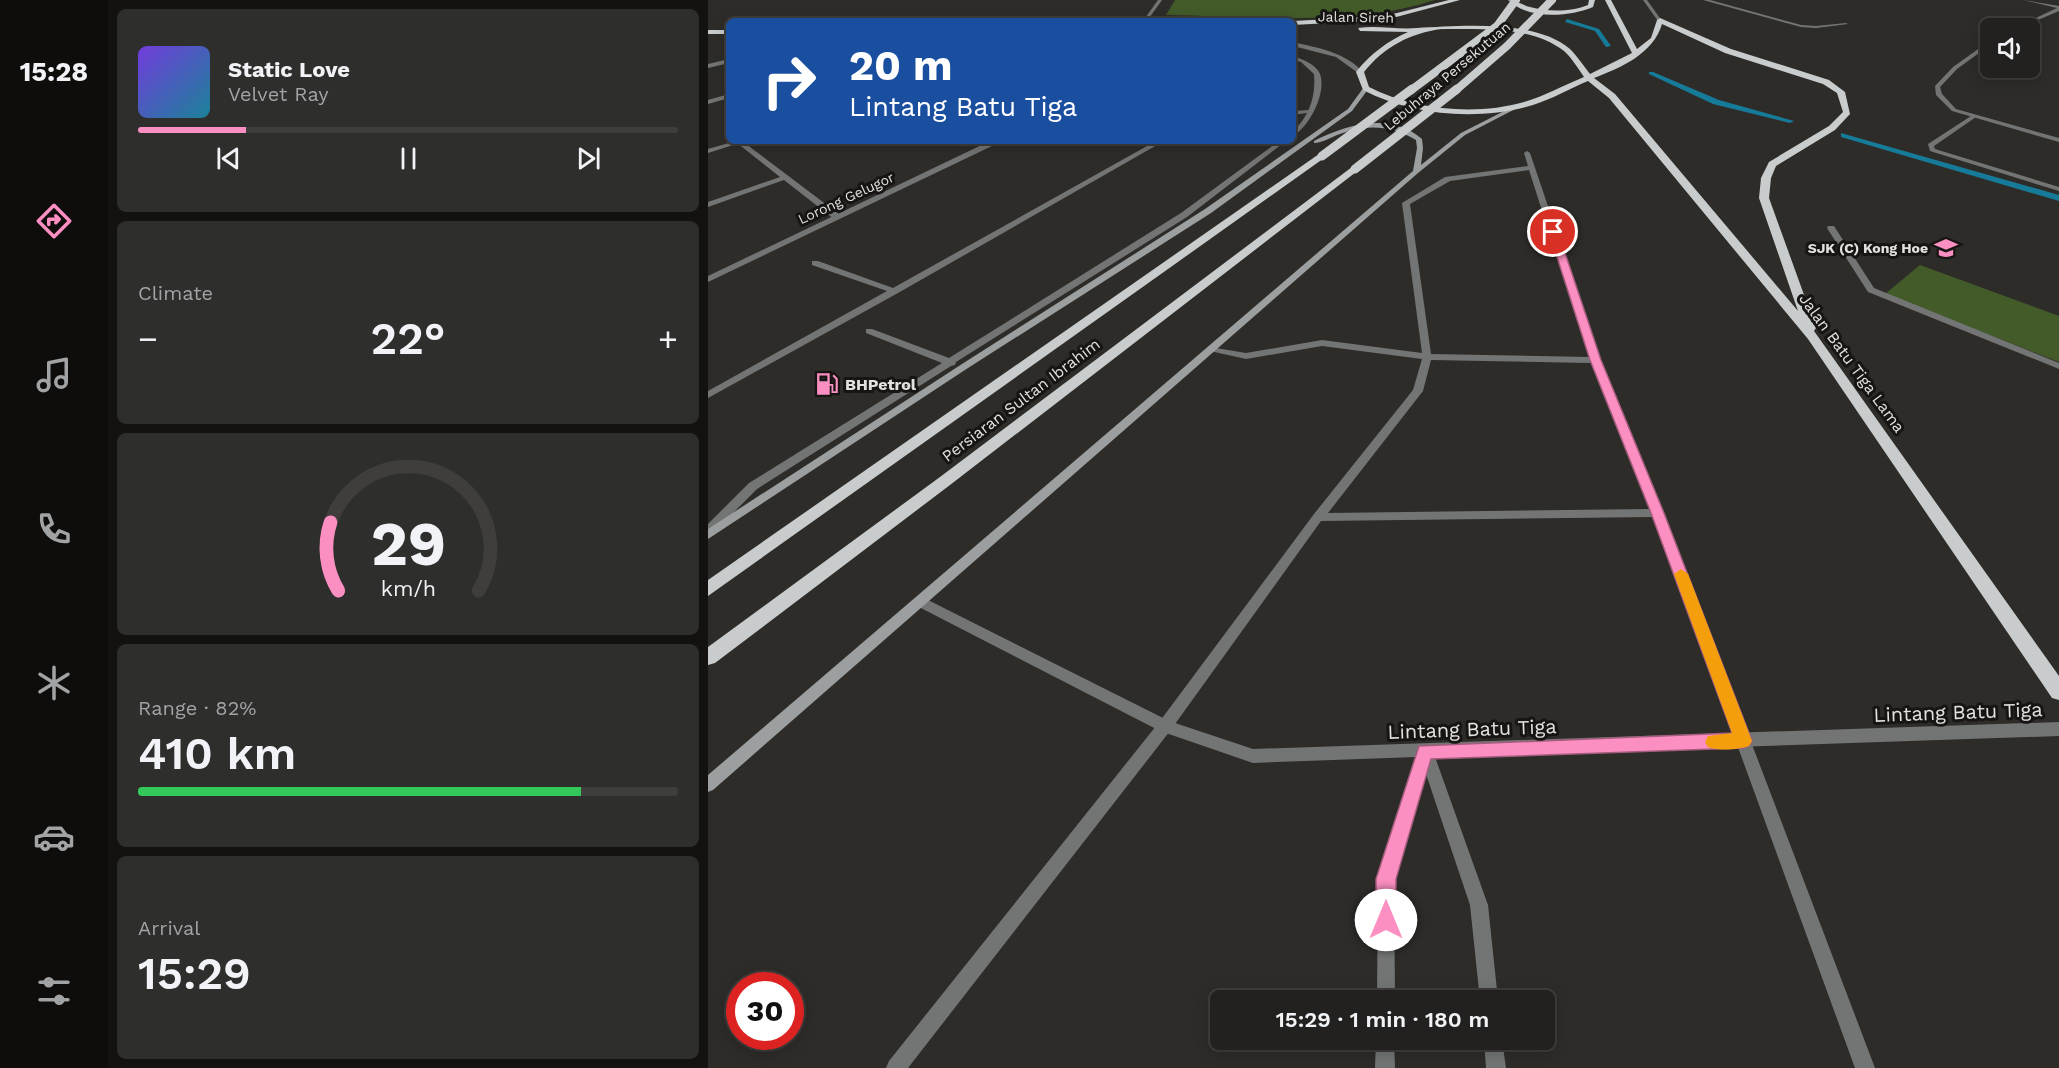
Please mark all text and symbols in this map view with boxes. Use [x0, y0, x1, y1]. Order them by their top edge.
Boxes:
street label: Jalan Sireh [1318, 8, 1394, 26]
map controls [1980, 18, 2040, 78]
button: sound [1980, 18, 2040, 78]
street label: Lebuhraya Persekutuan [1381, 19, 1513, 133]
text: 20 m [849, 41, 953, 90]
icon: right [750, 42, 828, 120]
text: 15:28 [20, 56, 88, 88]
text: Static Love [228, 57, 350, 82]
text: Velvet Ray [228, 82, 329, 106]
text: Lintang Batu Tiga [849, 91, 1077, 123]
icon: previous [212, 142, 245, 175]
icon: pause [392, 142, 425, 175]
icon: next [572, 142, 605, 175]
street label: Lorong Gelugor [795, 169, 897, 227]
icon: directions [33, 200, 75, 242]
pin [1527, 206, 1578, 257]
icon: arrive [1536, 215, 1569, 248]
school or university icon: SJK (C) Kong Hoe [1933, 235, 1959, 261]
place label: SJK (C) Kong Hoe [1808, 240, 1928, 256]
text: Climate [138, 281, 213, 305]
street label: Jalan Batu Tiga Lama [1795, 290, 1909, 436]
text: 22° [371, 312, 445, 365]
text: − [138, 319, 158, 358]
text: + [658, 319, 678, 358]
street label: Persiaran Sultan Ibrahim [938, 334, 1104, 466]
icon: music [33, 354, 75, 396]
fuel station icon: BHPetrol [814, 371, 840, 397]
place label: BHPetrol [845, 375, 917, 394]
text: 29 [370, 507, 446, 580]
icon: phone [33, 508, 75, 550]
text: km/h [380, 576, 436, 601]
icon: climate [33, 662, 75, 704]
text: Range · 82% [138, 696, 256, 720]
street label: Lintang Batu Tiga [1873, 697, 2043, 727]
street label: Lintang Batu Tiga [1387, 714, 1557, 744]
text: 410 km [138, 727, 296, 780]
icon: car [33, 816, 75, 858]
position arrow [1354, 888, 1418, 952]
text: Arrival [138, 916, 200, 940]
text: 15:29 [138, 947, 251, 1000]
icon: filters [33, 970, 75, 1012]
speed limit sign: 30 [726, 972, 804, 1050]
text: 15:29 · 1 min · 180 m [1276, 1007, 1489, 1032]

